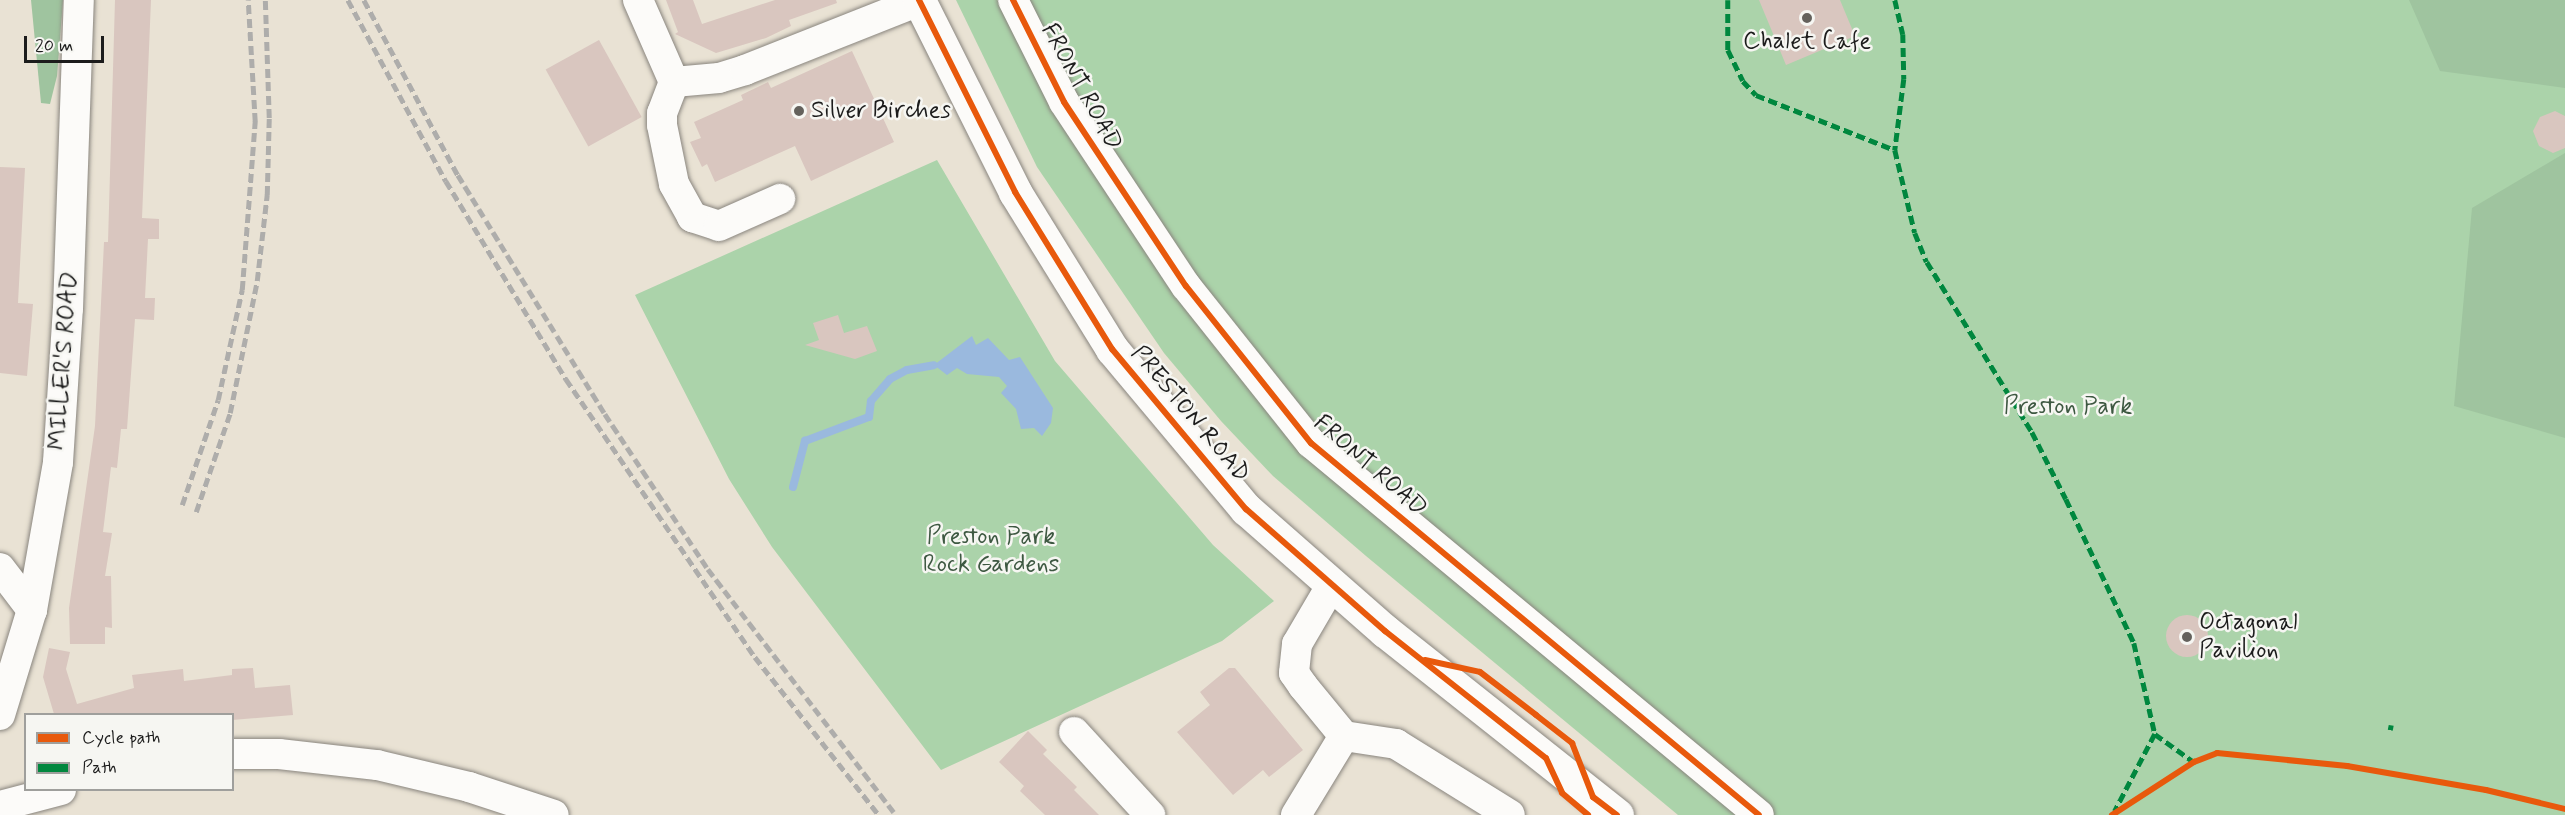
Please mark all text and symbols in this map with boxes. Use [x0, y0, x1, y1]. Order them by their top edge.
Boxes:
marker: Chalet Cafe [1800, 11, 1814, 25]
street label: FRONT ROAD [1035, 19, 1127, 155]
scale bar [27, 24, 106, 62]
place label: Chalet Cafe [1742, 28, 1872, 56]
text: 20 m [35, 34, 73, 58]
place label: Silver Birches [811, 97, 950, 125]
marker: Silver Birches [792, 104, 806, 118]
street label: MILLER'S ROAD [43, 271, 85, 451]
street label: PRESTON ROAD [1125, 340, 1255, 488]
park label: Preston Park [2004, 393, 2132, 421]
street label: FRONT ROAD [1308, 409, 1432, 523]
park label: Preston Park Rock Gardens [923, 523, 1059, 579]
place label: Octagonal Pavilion [2199, 609, 2298, 665]
marker: Octagonal Pavilion [2180, 630, 2194, 644]
legend [24, 713, 234, 791]
text: Cycle path [82, 726, 160, 750]
text: Path [82, 756, 117, 780]

